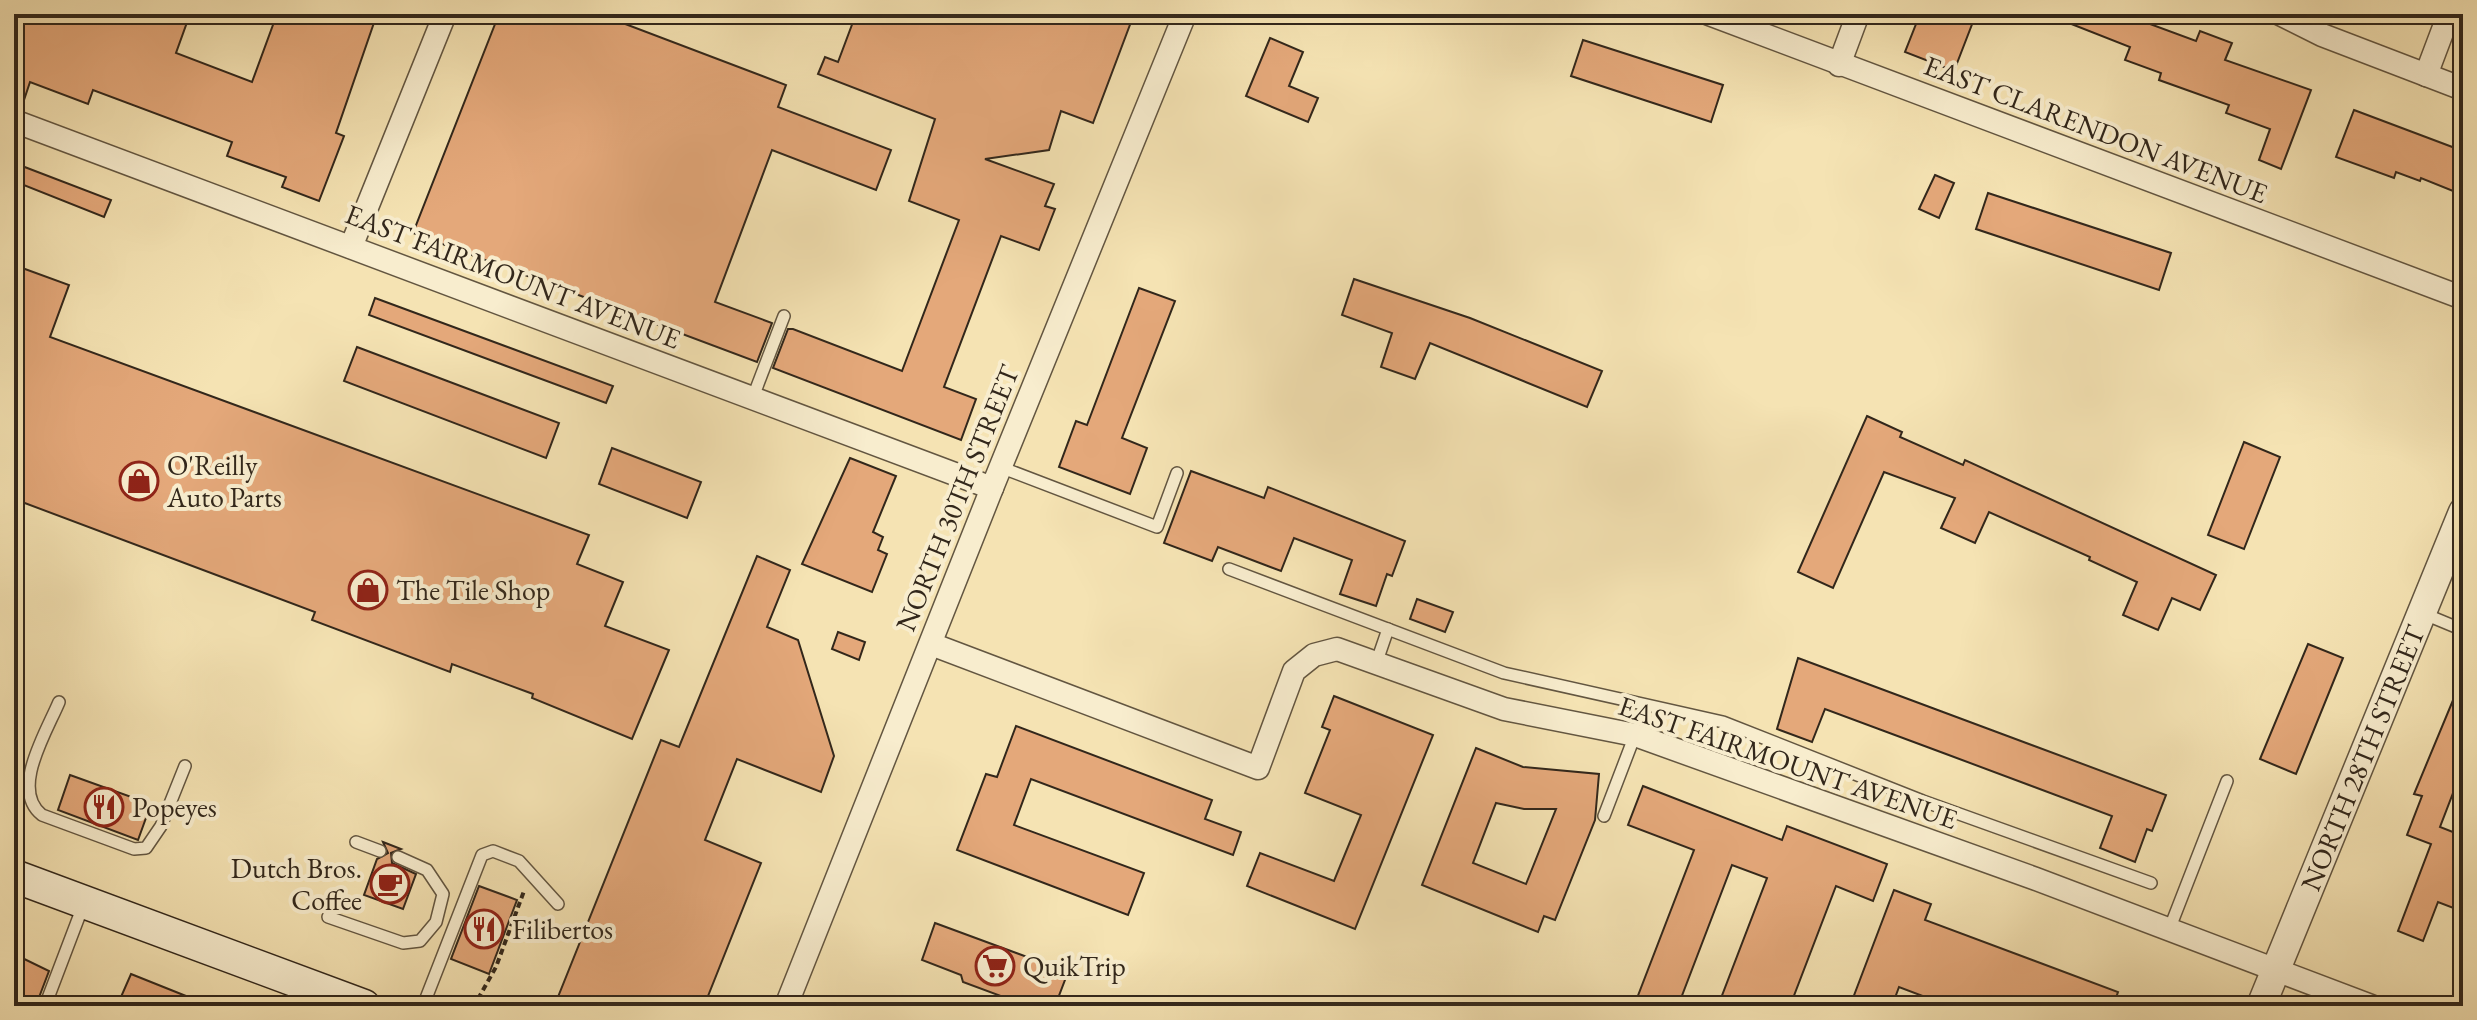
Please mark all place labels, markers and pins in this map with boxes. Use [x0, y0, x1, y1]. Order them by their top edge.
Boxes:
place label: O'Reilly Auto Parts [166, 447, 282, 515]
shop icon: O'Reilly Auto Parts [118, 460, 160, 502]
shop icon: The Tile Shop [347, 569, 389, 611]
place label: The Tile Shop [396, 572, 550, 608]
restaurant icon: Popeyes [83, 786, 125, 828]
place label: Popeyes [132, 789, 217, 825]
place label: Dutch Bros. Coffee [231, 850, 362, 918]
cafe icon: Dutch Bros. Coffee [369, 863, 411, 905]
restaurant icon: Filibertos [463, 908, 505, 950]
place label: Filibertos [512, 911, 613, 947]
supermarket icon: QuikTrip [974, 945, 1016, 987]
place label: QuikTrip [1023, 948, 1126, 984]

